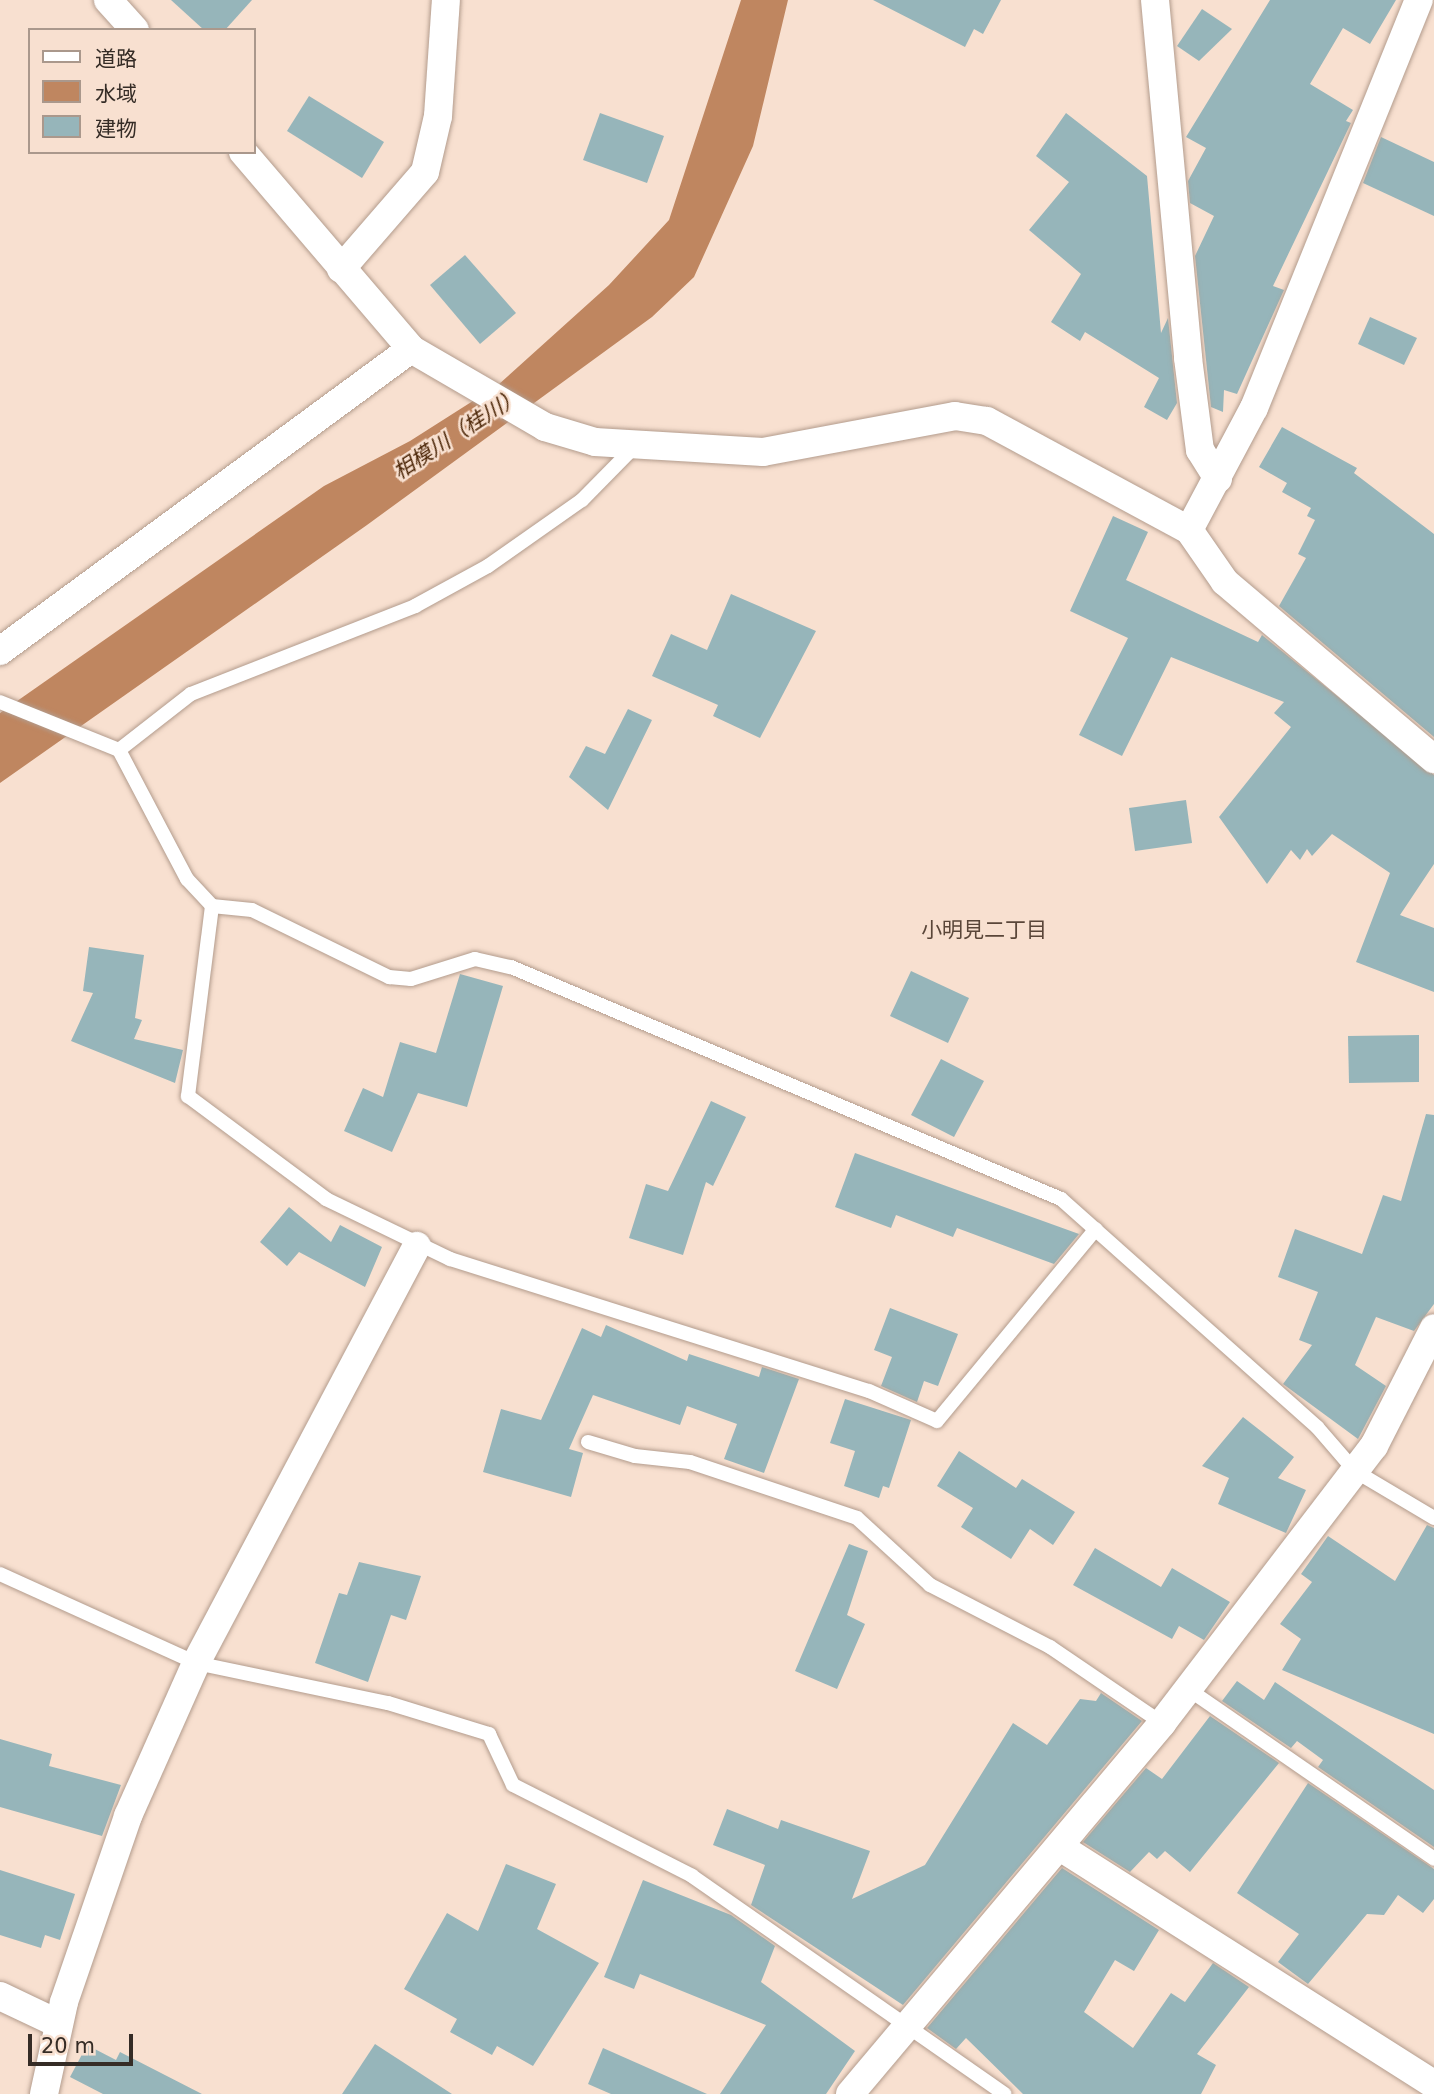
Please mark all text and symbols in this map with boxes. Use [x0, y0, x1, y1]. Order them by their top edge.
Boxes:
legend [28, 28, 256, 154]
text: 道路 [95, 47, 137, 71]
text: 水域 [95, 82, 137, 106]
text: 建物 [95, 117, 137, 141]
water label: 相模川（桂川） [388, 383, 526, 485]
district label: 小明見二丁目 [921, 917, 1047, 943]
scale bar [32, 2021, 136, 2064]
text: 20 m [41, 2034, 95, 2058]

